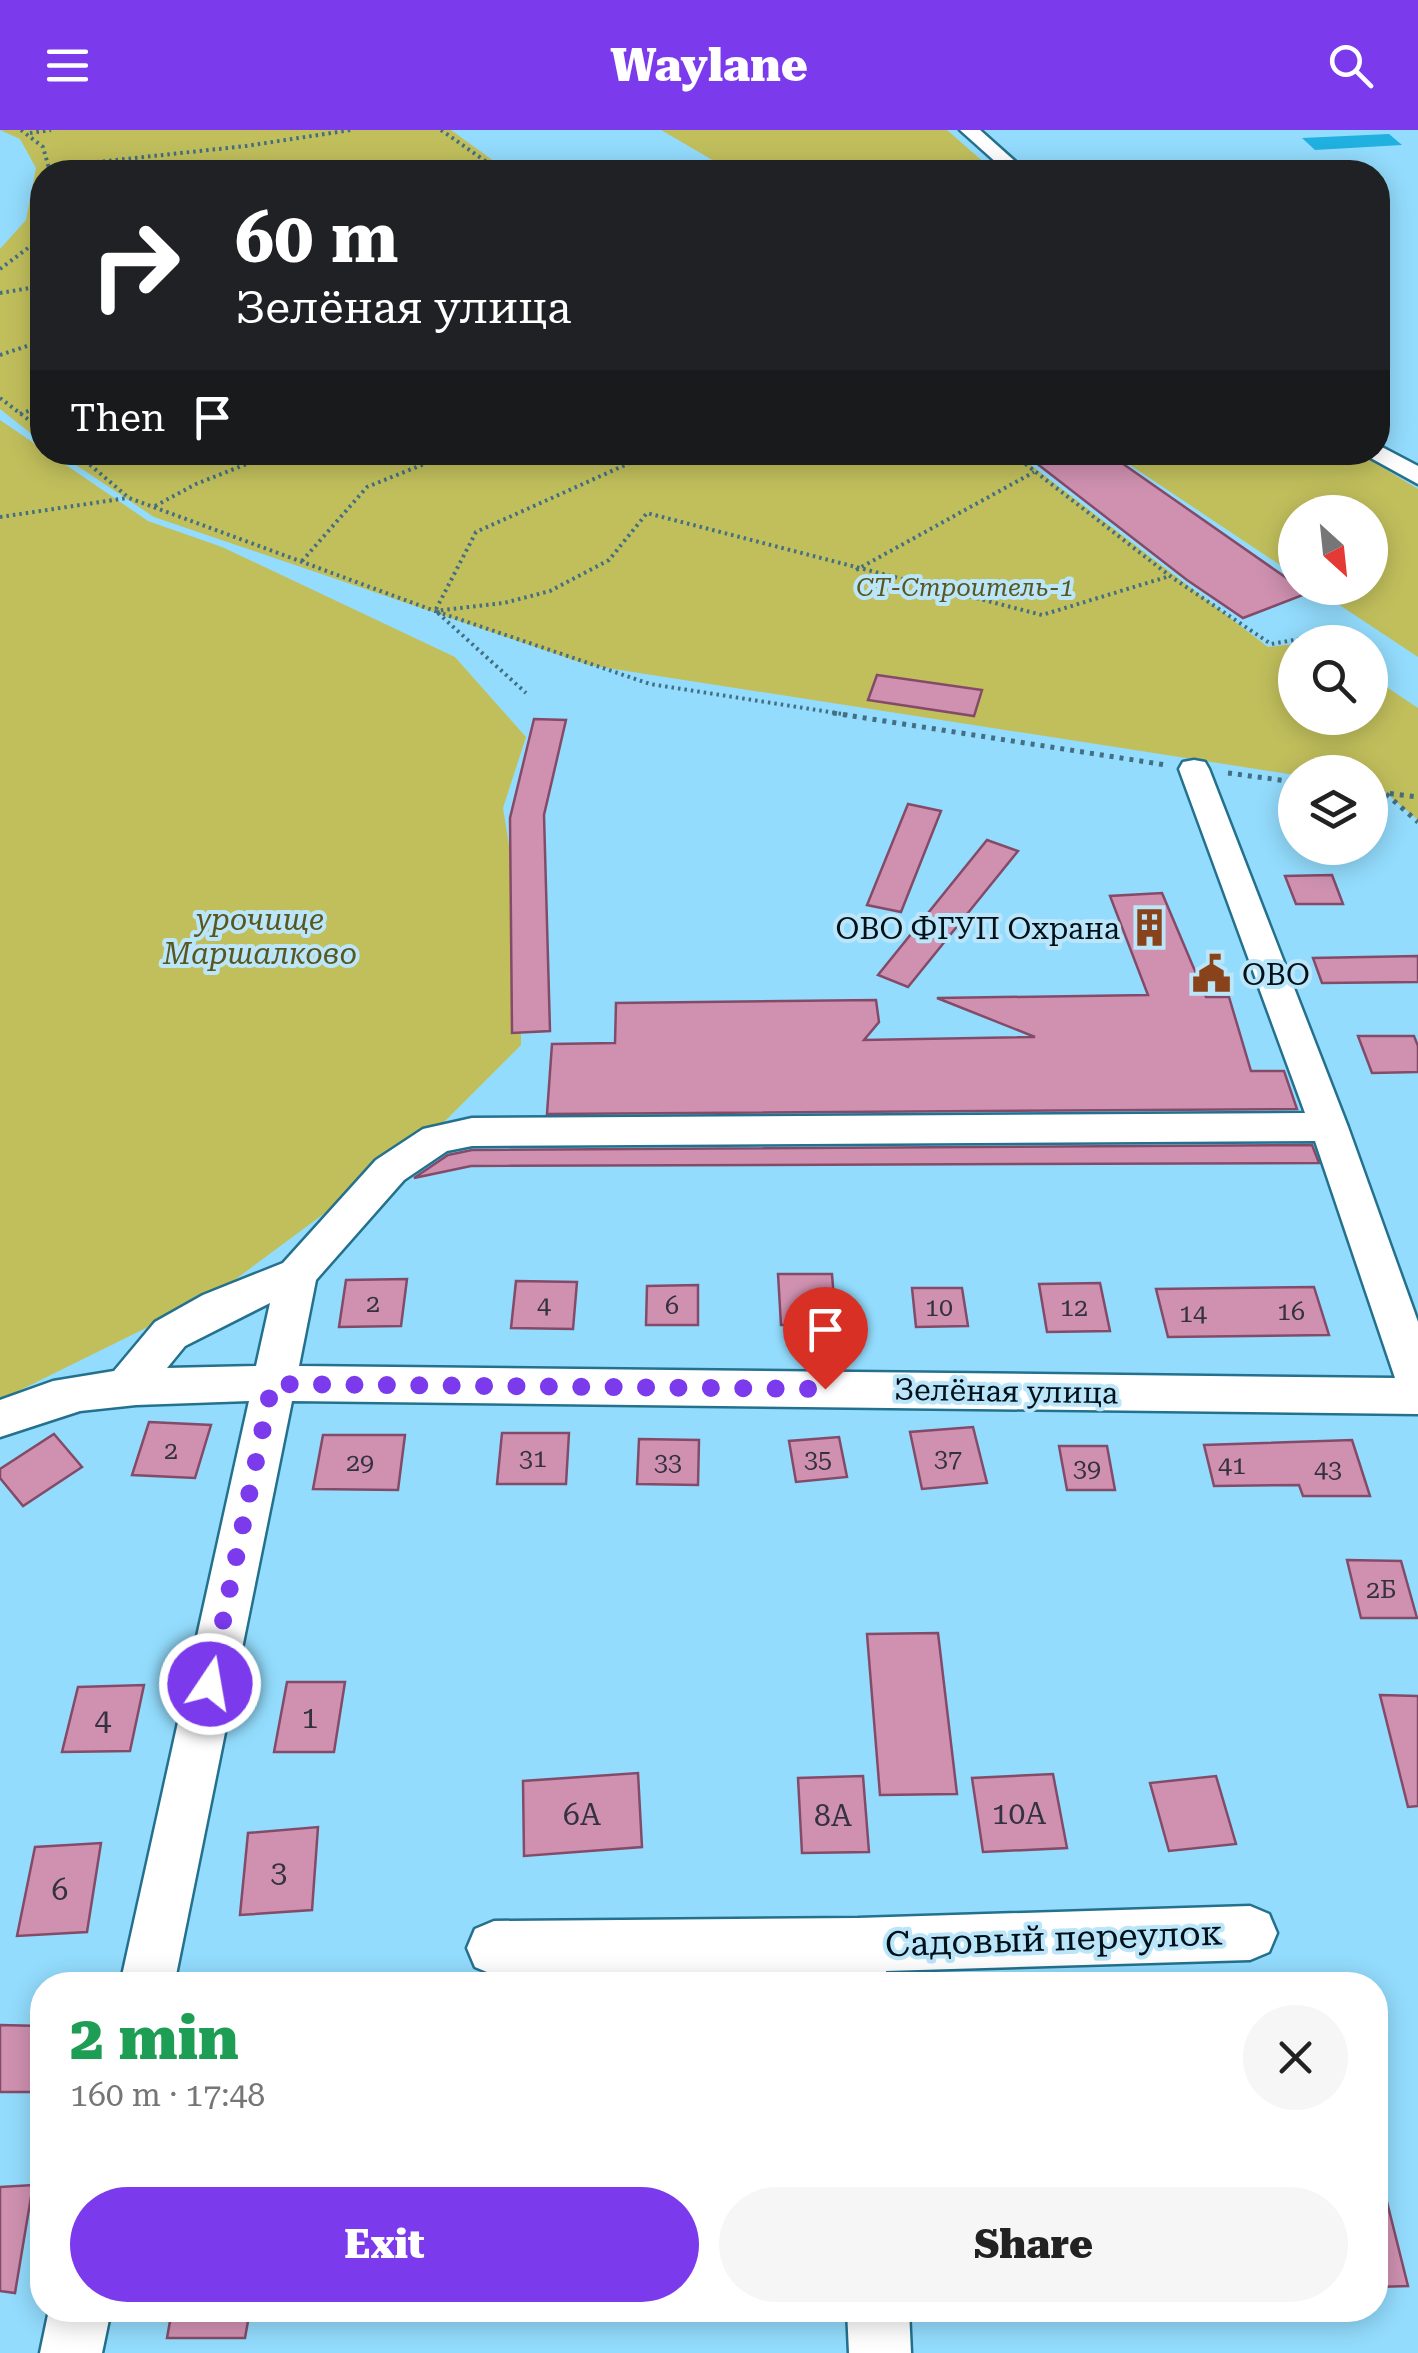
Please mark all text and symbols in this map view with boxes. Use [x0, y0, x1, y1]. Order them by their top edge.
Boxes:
icon: menu [40, 38, 95, 93]
icon: search [1323, 38, 1378, 93]
text: Waylane [610, 39, 808, 92]
text: 60 m [235, 197, 399, 279]
icon: right [70, 200, 200, 330]
text: Зелёная улица [235, 281, 571, 334]
icon: arrive [185, 390, 240, 445]
text: Then [70, 396, 165, 440]
north arrow [1278, 495, 1388, 605]
map controls [1278, 495, 1388, 865]
park label: СТ-Строитель-1 [856, 573, 1074, 602]
button: search [1278, 625, 1388, 735]
button: layers [1278, 755, 1388, 865]
park label: урочище Маршалково [162, 902, 357, 971]
building icon: ОВО ФГУП Охрана [1129, 907, 1171, 949]
place label: ОВО ФГУП Охрана [836, 911, 1120, 946]
public building icon: ОВО [1191, 953, 1233, 995]
place label: ОВО [1242, 957, 1310, 992]
pin [783, 1287, 868, 1390]
house number: 2 [366, 1289, 380, 1318]
house number: 4 [537, 1291, 551, 1320]
house number: 6 [665, 1291, 679, 1320]
house number: 10 [925, 1293, 953, 1322]
house number: 12 [1060, 1293, 1088, 1322]
house number: 16 [1277, 1297, 1305, 1326]
house number: 14 [1179, 1299, 1207, 1328]
icon: arrive [798, 1302, 853, 1357]
street label: Зелёная улица [894, 1372, 1118, 1410]
house number: 2 [164, 1436, 178, 1465]
house number: 31 [519, 1444, 547, 1473]
house number: 37 [934, 1444, 962, 1473]
house number: 35 [804, 1445, 832, 1474]
house number: 29 [346, 1448, 374, 1477]
house number: 33 [654, 1448, 682, 1477]
house number: 41 [1218, 1451, 1246, 1480]
house number: 39 [1073, 1454, 1101, 1483]
house number: 43 [1314, 1455, 1342, 1484]
house number: 2Б [1366, 1575, 1396, 1604]
position arrow [158, 1632, 262, 1736]
house number: 1 [302, 1700, 318, 1735]
house number: 4 [95, 1702, 112, 1737]
house number: 10А [992, 1796, 1046, 1831]
house number: 6А [563, 1797, 601, 1832]
house number: 8А [814, 1798, 852, 1833]
house number: 3 [271, 1854, 287, 1889]
house number: 6 [52, 1872, 68, 1907]
street label: Садовый переулок [884, 1913, 1224, 1965]
text: 2 min [70, 2003, 239, 2074]
button: close [1243, 2005, 1348, 2110]
text: 160 m · 17:48 [70, 2076, 265, 2114]
button: Exit [70, 2187, 699, 2302]
button: Share [719, 2187, 1348, 2302]

